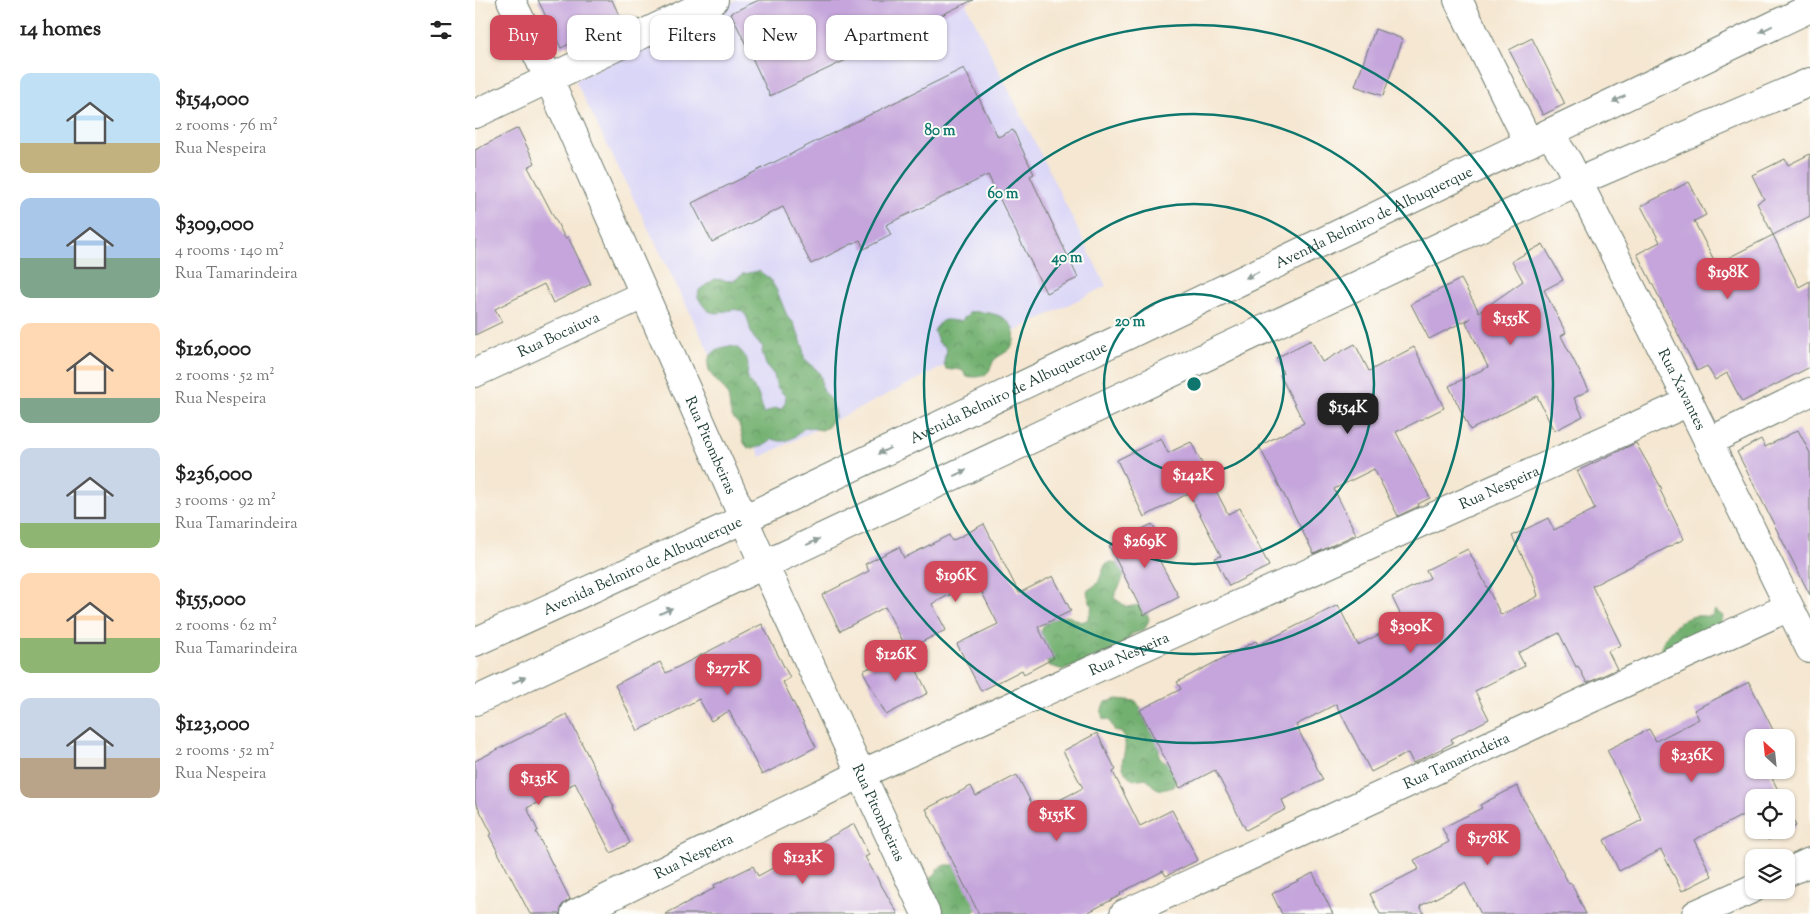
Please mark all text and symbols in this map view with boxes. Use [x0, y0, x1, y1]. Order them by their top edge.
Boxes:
text: 14 homes [20, 15, 101, 45]
chip: Buy [490, 15, 557, 60]
chip: Rent [567, 15, 640, 60]
chip: Filters [650, 15, 734, 60]
chip: New [744, 15, 816, 60]
chip: Apartment [826, 15, 947, 60]
icon: filters [427, 16, 455, 44]
one-way arrow [1759, 26, 1773, 34]
text: $154,000 [175, 85, 249, 115]
icon: home [60, 93, 120, 153]
one-way arrow [1612, 96, 1626, 104]
text: 2 rooms · 76 m² [175, 115, 278, 138]
text: 80 m [924, 121, 956, 142]
text: Rua Nespeira [175, 138, 267, 161]
street label: Avenida Belmiro de Albuquerque [1272, 162, 1477, 275]
text: 60 m [988, 184, 1019, 205]
text: $309,000 [175, 210, 254, 240]
icon: home [60, 218, 120, 278]
text: 4 rooms · 140 m² [175, 240, 284, 263]
text: 40 m [1051, 248, 1083, 269]
pin: $198K [1693, 258, 1763, 300]
text: $198K [1707, 262, 1749, 285]
text: Rua Tamarindeira [175, 263, 298, 286]
one-way arrow [1245, 272, 1259, 280]
pin: $155K [1476, 304, 1546, 346]
street label: Rua Bocaiuva [515, 308, 604, 364]
text: $155K [1493, 308, 1529, 331]
text: 20 m [1115, 312, 1146, 333]
text: $126,000 [175, 335, 251, 365]
street label: Avenida Belmiro de Albuquerque [907, 337, 1111, 450]
icon: home [60, 343, 120, 403]
street label: Rua Xavantes [1652, 345, 1710, 434]
text: 2 rooms · 52 m² [175, 365, 275, 388]
centre of rings [1185, 375, 1203, 393]
text: Rua Nespeira [175, 388, 267, 411]
pin: $154K [1313, 392, 1383, 435]
street label: Rua Pitombeiras [679, 393, 740, 498]
text: $154K [1328, 397, 1368, 420]
one-way arrow [877, 448, 891, 456]
text: $236,000 [175, 460, 252, 490]
pin: $142K [1158, 460, 1228, 503]
street label: Rua Nespeira [1456, 461, 1543, 516]
text: $142K [1172, 465, 1214, 488]
icon: home [60, 468, 120, 528]
one-way arrow [953, 468, 968, 477]
text: 3 rooms · 92 m² [175, 490, 276, 513]
street label: Avenida Belmiro de Albuquerque [540, 512, 746, 622]
text: Rua Tamarindeira [175, 513, 298, 536]
pin: $269K [1110, 526, 1180, 569]
text: $269K [1123, 531, 1167, 554]
one-way arrow [806, 538, 821, 546]
pin: $196K [921, 560, 991, 603]
text: $196K [935, 565, 977, 588]
text: $155,000 [175, 585, 246, 615]
icon: home [60, 593, 120, 653]
one-way arrow [659, 607, 673, 615]
pin: $309K [1376, 612, 1446, 654]
text: 2 rooms · 62 m² [175, 615, 277, 638]
text: $309K [1390, 616, 1432, 639]
street label: Rua Nespeira [1086, 628, 1173, 682]
text: Rua Tamarindeira [175, 638, 298, 661]
pin: $126K [861, 640, 931, 682]
text: $126K [876, 644, 917, 667]
pin: $277K [693, 654, 763, 696]
text: $277K [706, 658, 750, 681]
one-way arrow [512, 676, 526, 684]
text: $123,000 [175, 710, 250, 740]
icon: home [60, 718, 120, 778]
street label: Rua Tamarindeira [1400, 728, 1514, 796]
north arrow [1745, 729, 1795, 779]
map controls [1745, 729, 1795, 899]
text: 2 rooms · 52 m² [175, 740, 275, 763]
pin: $236K [1657, 740, 1727, 783]
text: $236K [1671, 745, 1713, 768]
street label: Rua Pitombeiras [846, 761, 909, 865]
text: Rua Nespeira [175, 763, 267, 786]
pin: $135K [504, 764, 574, 806]
text: $135K [520, 768, 558, 791]
button: locate [1745, 789, 1795, 839]
pin: $155K [1022, 800, 1092, 842]
text: $155K [1039, 804, 1075, 827]
pin: $178K [1453, 824, 1523, 866]
text: $178K [1467, 828, 1509, 851]
street label: Rua Nespeira [651, 829, 737, 886]
pin: $123K [768, 842, 838, 885]
text: $123K [783, 847, 823, 870]
button: layers [1745, 849, 1795, 899]

